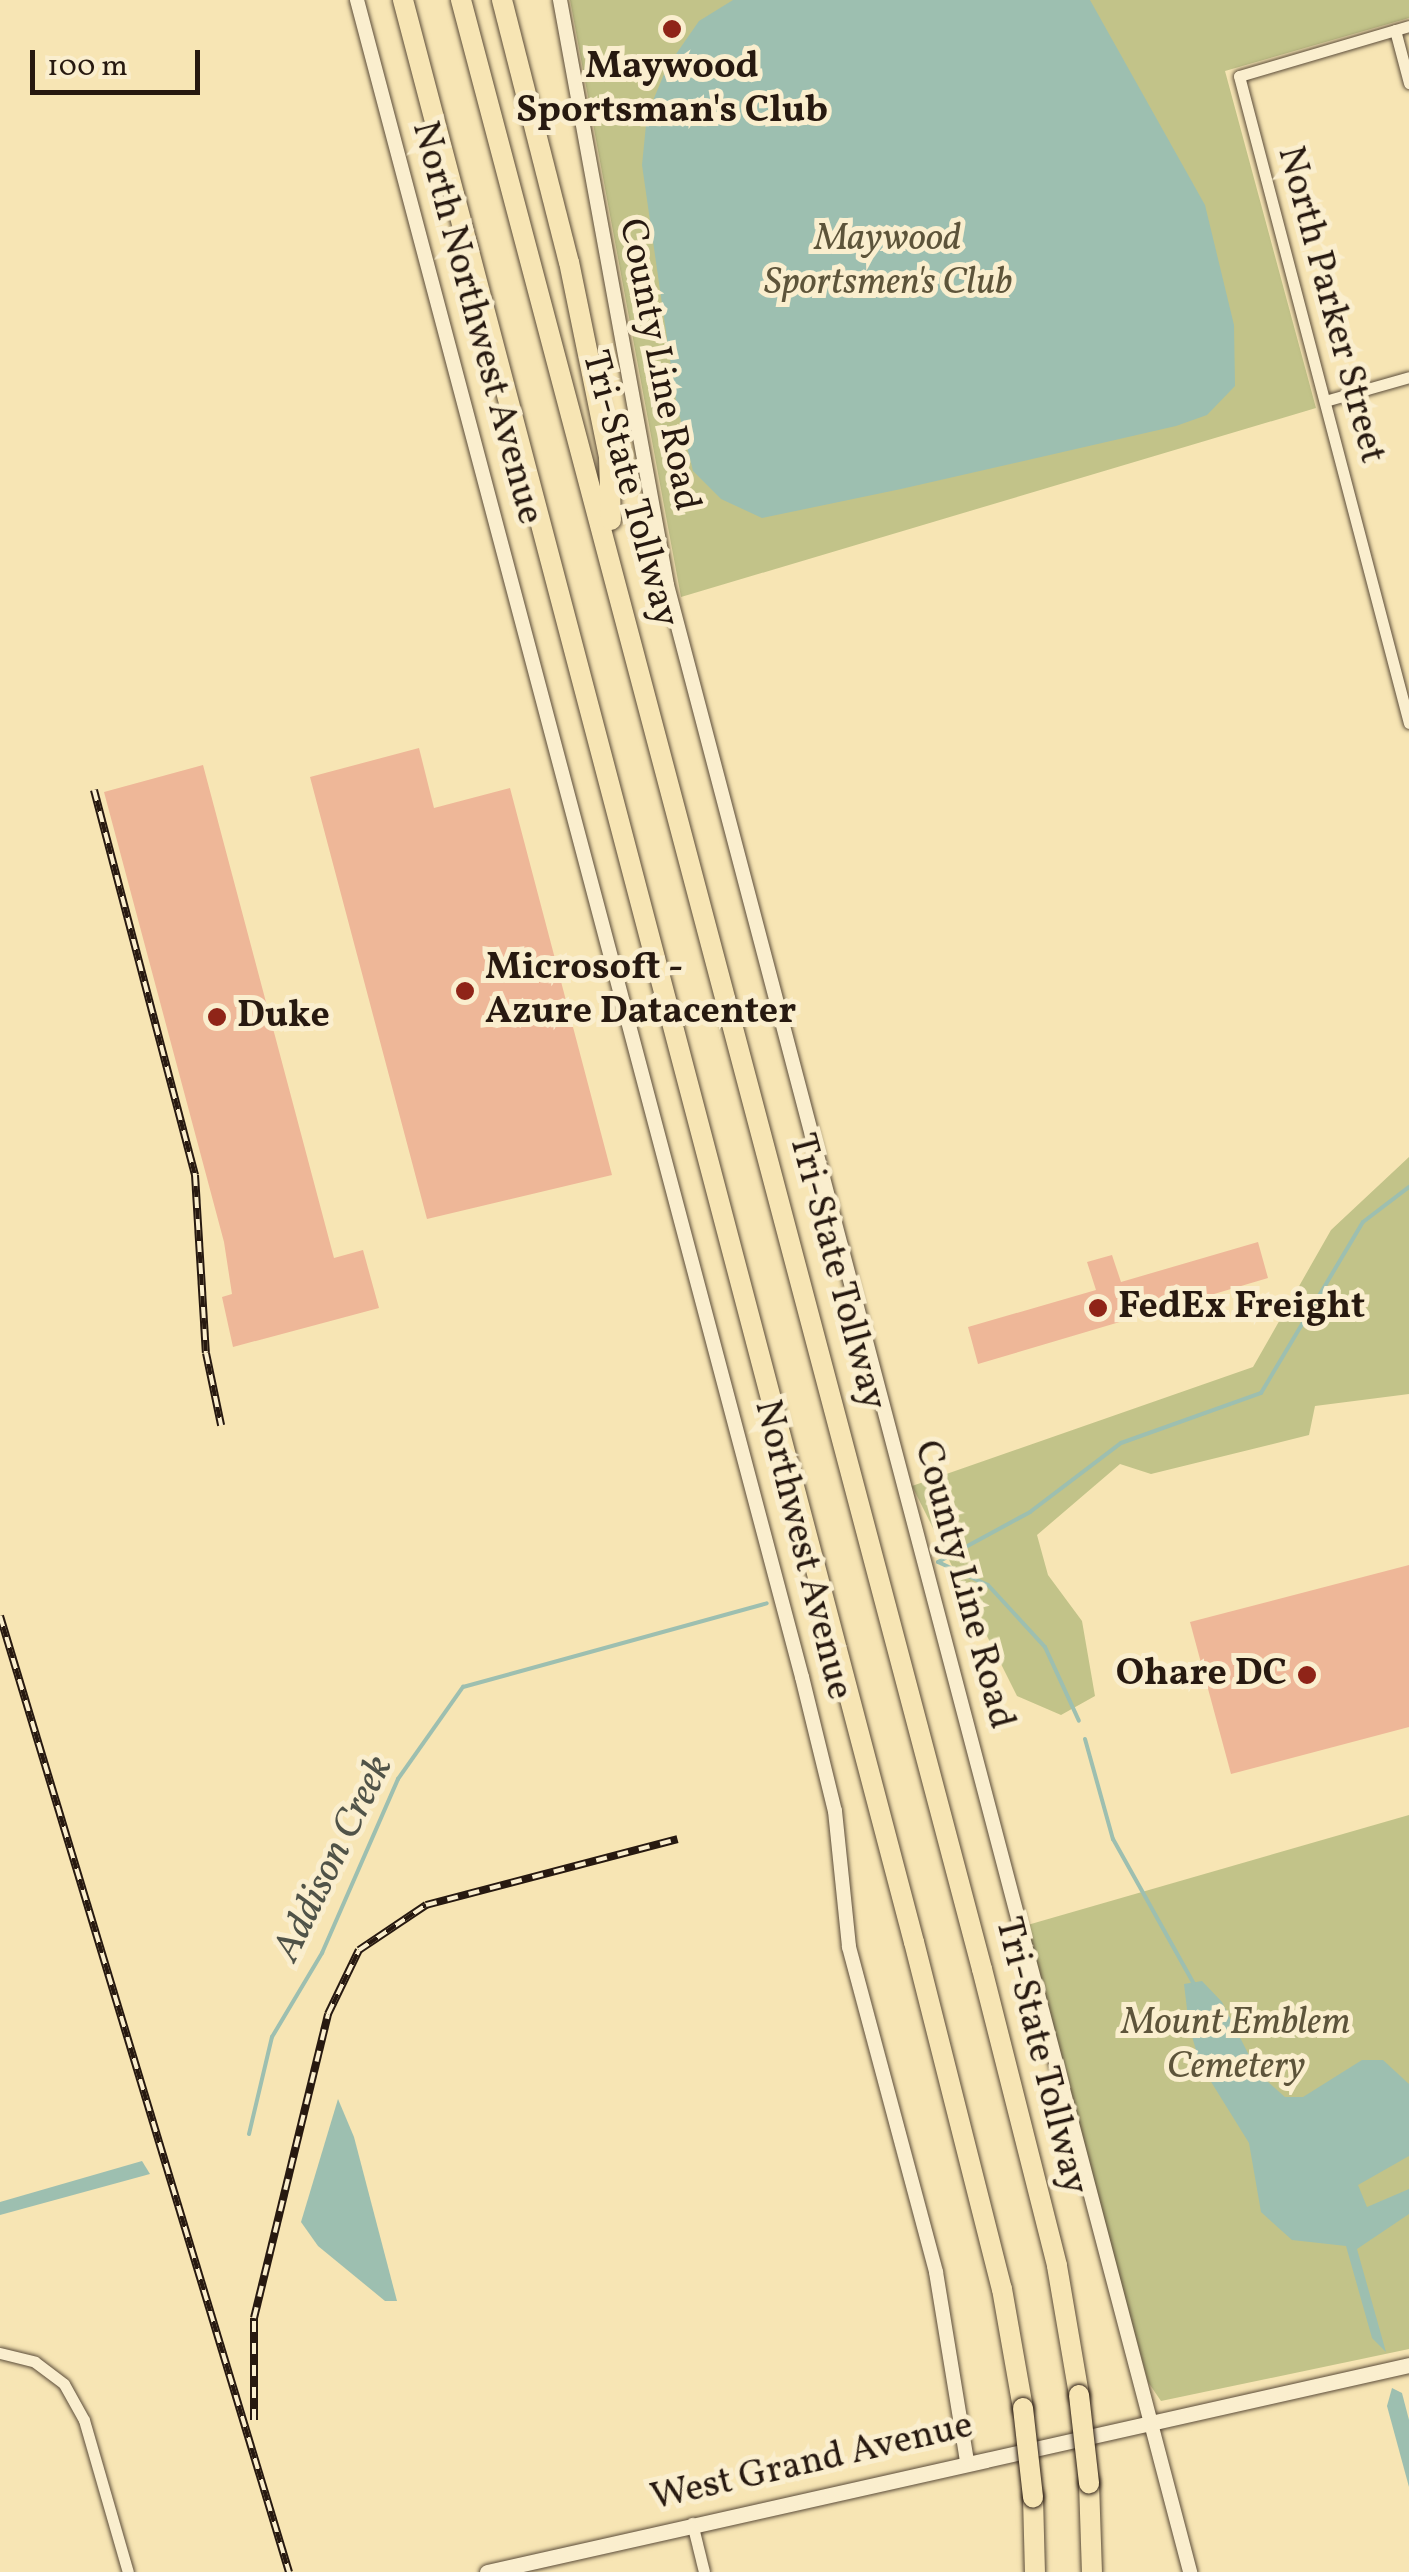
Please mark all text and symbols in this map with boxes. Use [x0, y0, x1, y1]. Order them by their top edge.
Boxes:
marker: Maywood Sportsman's Club [661, 18, 683, 40]
scale bar [35, 30, 205, 92]
place label: Maywood Sportsman's Club [516, 45, 828, 134]
text: 100 m [47, 46, 128, 88]
street label: North Northwest Avenue [400, 117, 552, 529]
street label: North Parker Street [1266, 142, 1394, 468]
street label: County Line Road [607, 215, 709, 515]
park label: Maywood Sportsmen's Club [764, 217, 1012, 306]
street label: Tri-State Tollway [570, 345, 688, 633]
place label: Microsoft - Azure Datacenter [485, 946, 796, 1036]
marker: Microsoft - Azure Datacenter [454, 980, 476, 1002]
place label: Duke [237, 994, 330, 1040]
marker: Duke [206, 1006, 228, 1028]
street label: Tri-State Tollway [777, 1128, 895, 1416]
place label: FedEx Freight [1118, 1285, 1365, 1331]
marker: FedEx Freight [1087, 1297, 1109, 1319]
street label: Northwest Avenue [743, 1395, 861, 1705]
street label: County Line Road [902, 1435, 1024, 1735]
place label: Ohare DC [1116, 1652, 1287, 1698]
marker: Ohare DC [1296, 1664, 1318, 1686]
water label: Addison Creek [264, 1748, 404, 1970]
street label: Tri-State Tollway [983, 1912, 1097, 2200]
park label: Mount Emblem Cemetery [1122, 2001, 1350, 2090]
street label: West Grand Avenue [647, 2404, 977, 2522]

